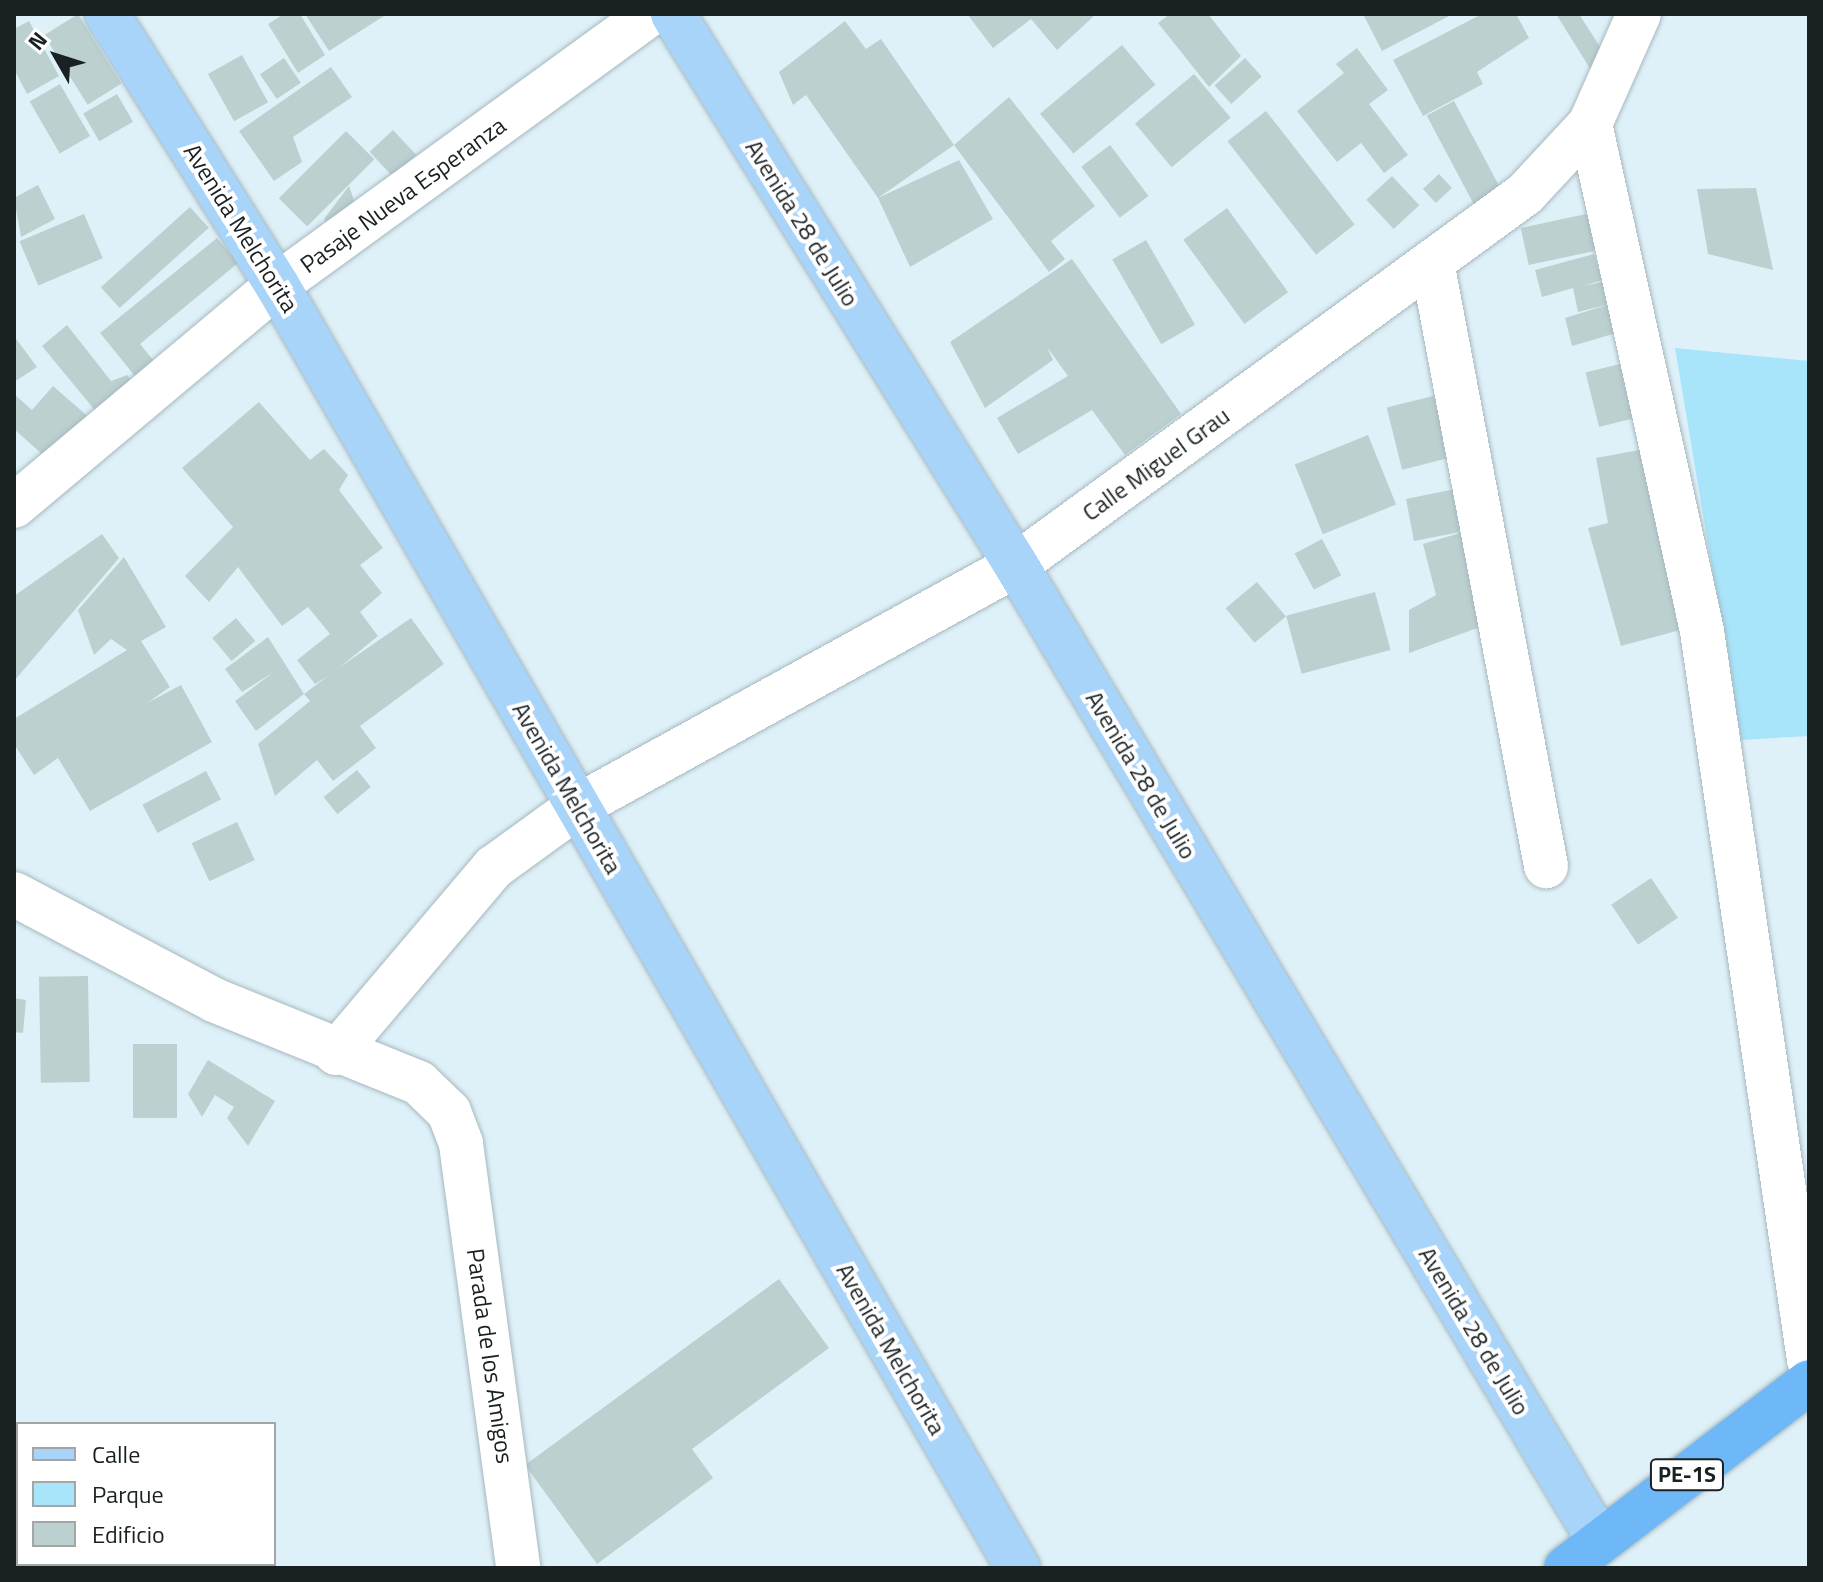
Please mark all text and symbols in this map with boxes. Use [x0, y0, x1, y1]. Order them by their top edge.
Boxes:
north arrow [16, 16, 96, 96]
text: N [19, 24, 55, 58]
street label: Pasaje Nueva Esperanza [295, 111, 511, 279]
street label: Avenida 28 de Julio [739, 134, 865, 312]
street label: Avenida Melchorita [178, 138, 304, 318]
street label: Calle Miguel Grau [1077, 401, 1235, 527]
street label: Avenida 28 de Julio [1080, 686, 1202, 864]
street label: Avenida Melchorita [506, 697, 628, 879]
street label: Avenida 28 de Julio [1413, 1242, 1535, 1420]
street label: Parada de los Amigos [461, 1247, 519, 1465]
street label: Avenida Melchorita [830, 1258, 952, 1440]
legend [16, 1422, 276, 1566]
text: Calle [92, 1436, 140, 1472]
road number: PE-1S [1649, 1457, 1725, 1493]
text: Parque [92, 1476, 164, 1512]
text: Edificio [92, 1516, 165, 1552]

